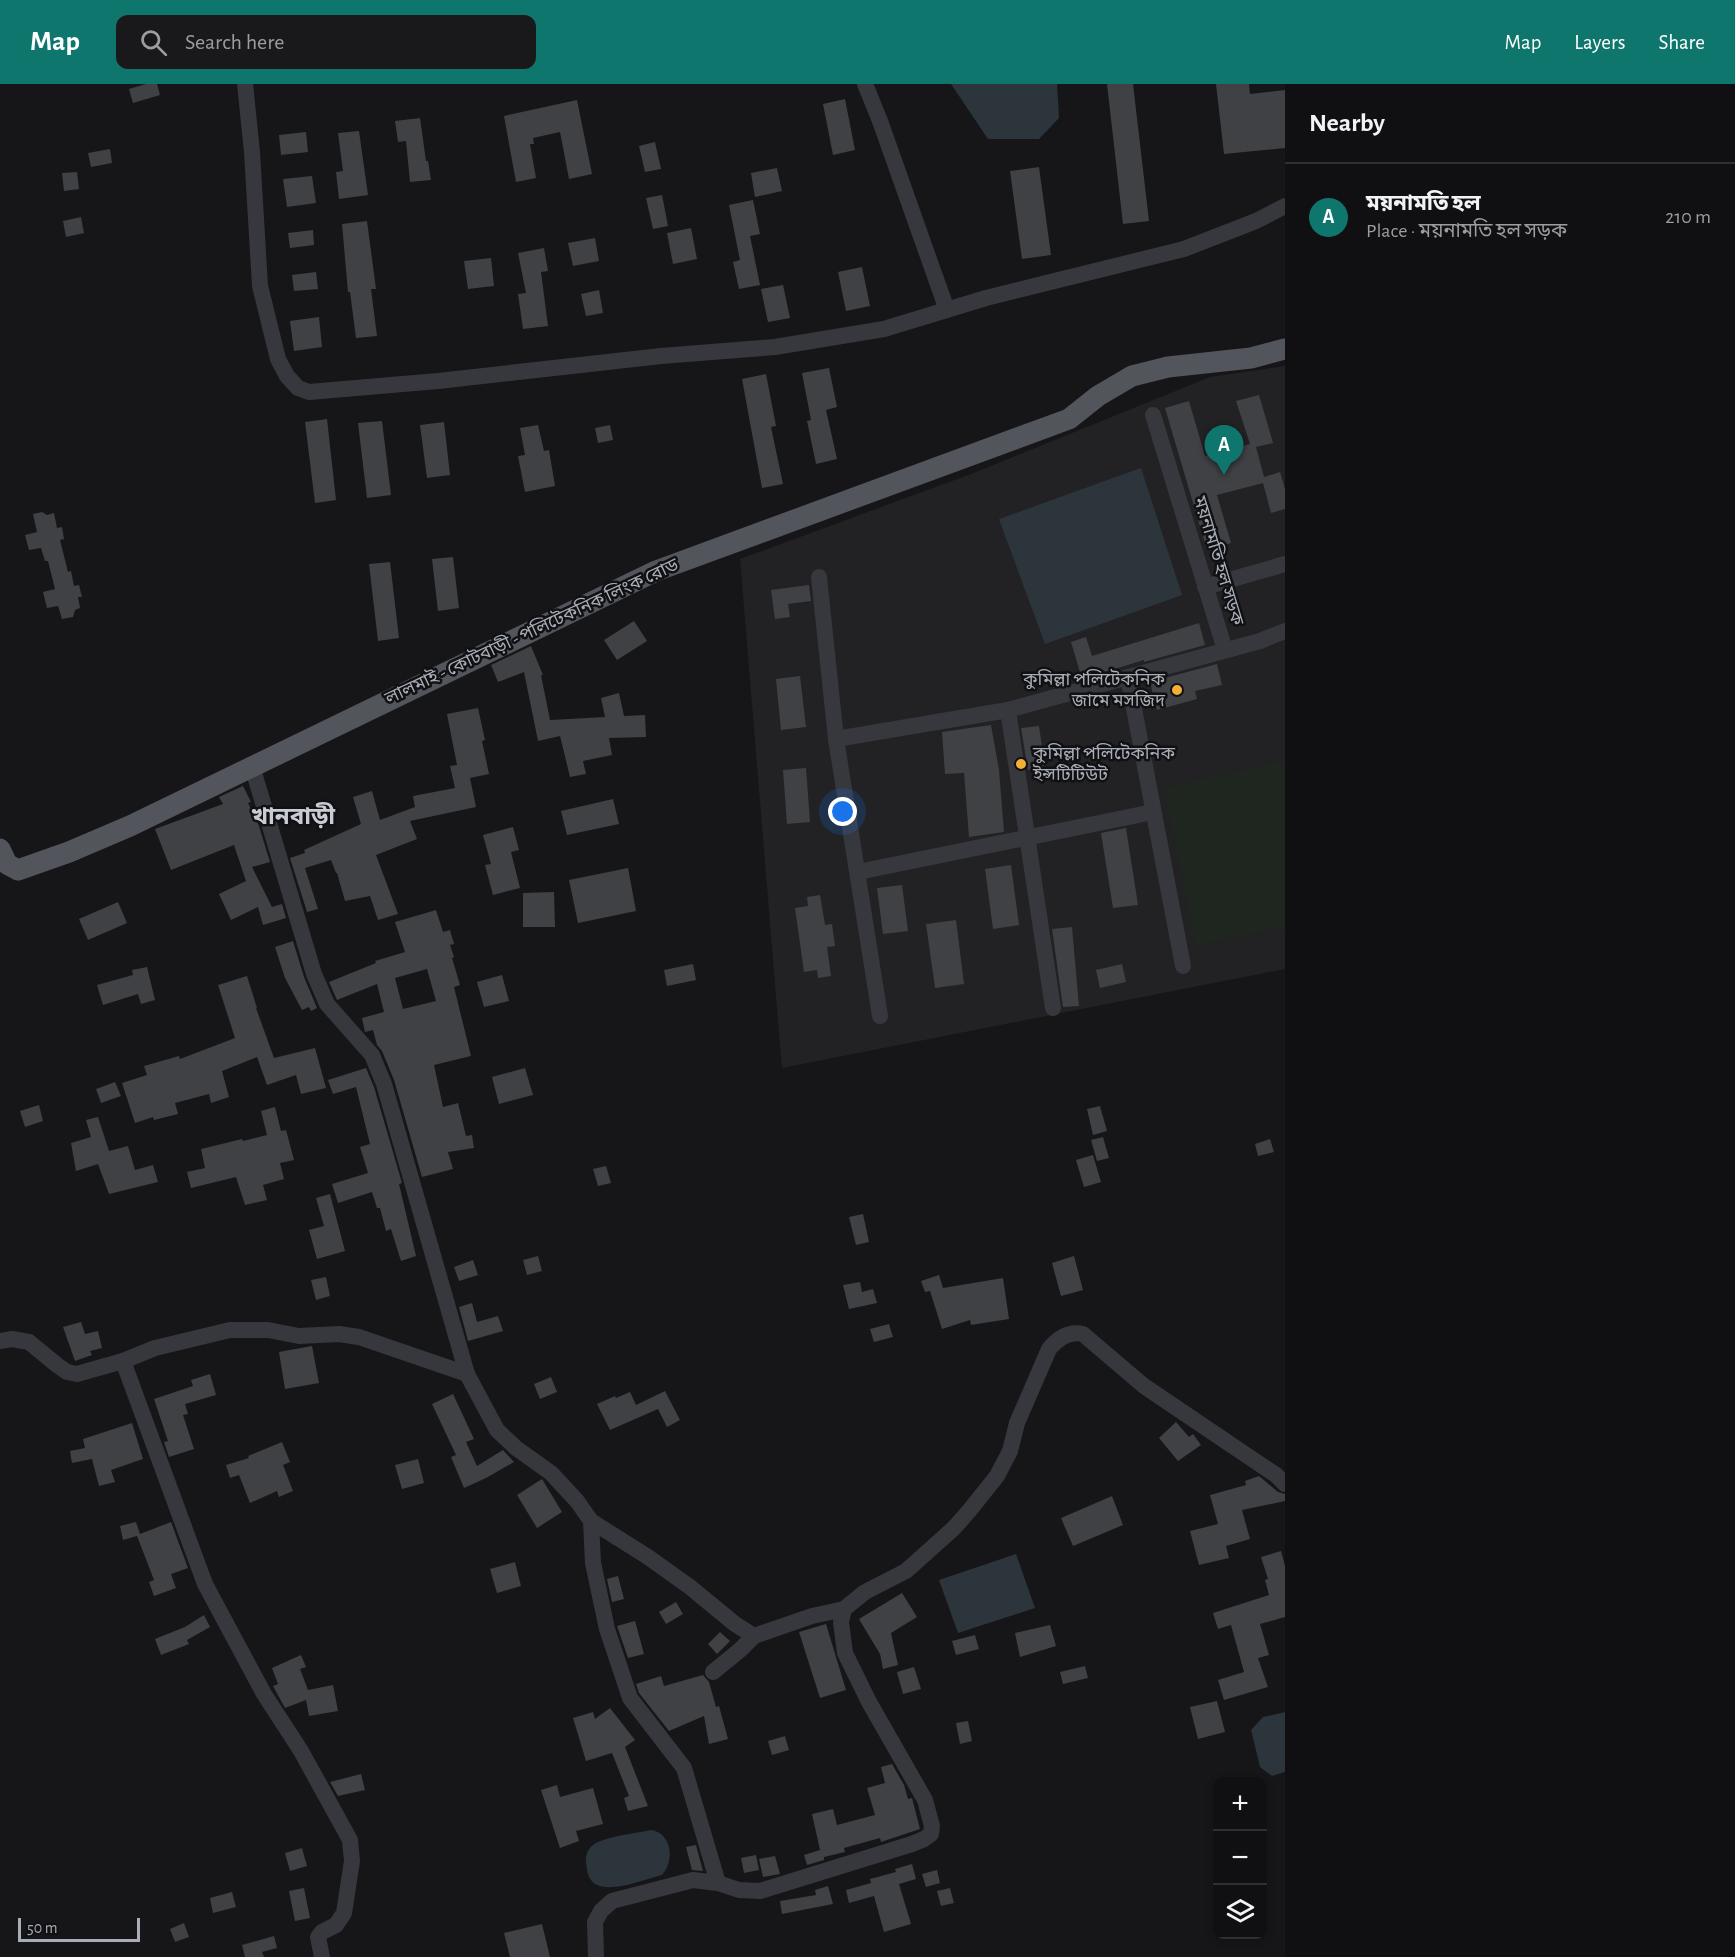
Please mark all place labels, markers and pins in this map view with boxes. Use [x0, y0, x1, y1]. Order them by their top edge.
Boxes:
pin: A [1204, 426, 1244, 475]
place label: কুমিল্লা পলিটেকনিক জামে মসজিদ [1022, 669, 1166, 710]
marker: কুমিল্লা পলিটেকনিক জামে মসজিদ [1170, 683, 1184, 697]
place label: কুমিল্লা পলিটেকনিক ইন্সটিটিউট [1032, 743, 1175, 784]
marker: কুমিল্লা পলিটেকনিক ইন্সটিটিউট [1014, 757, 1028, 771]

